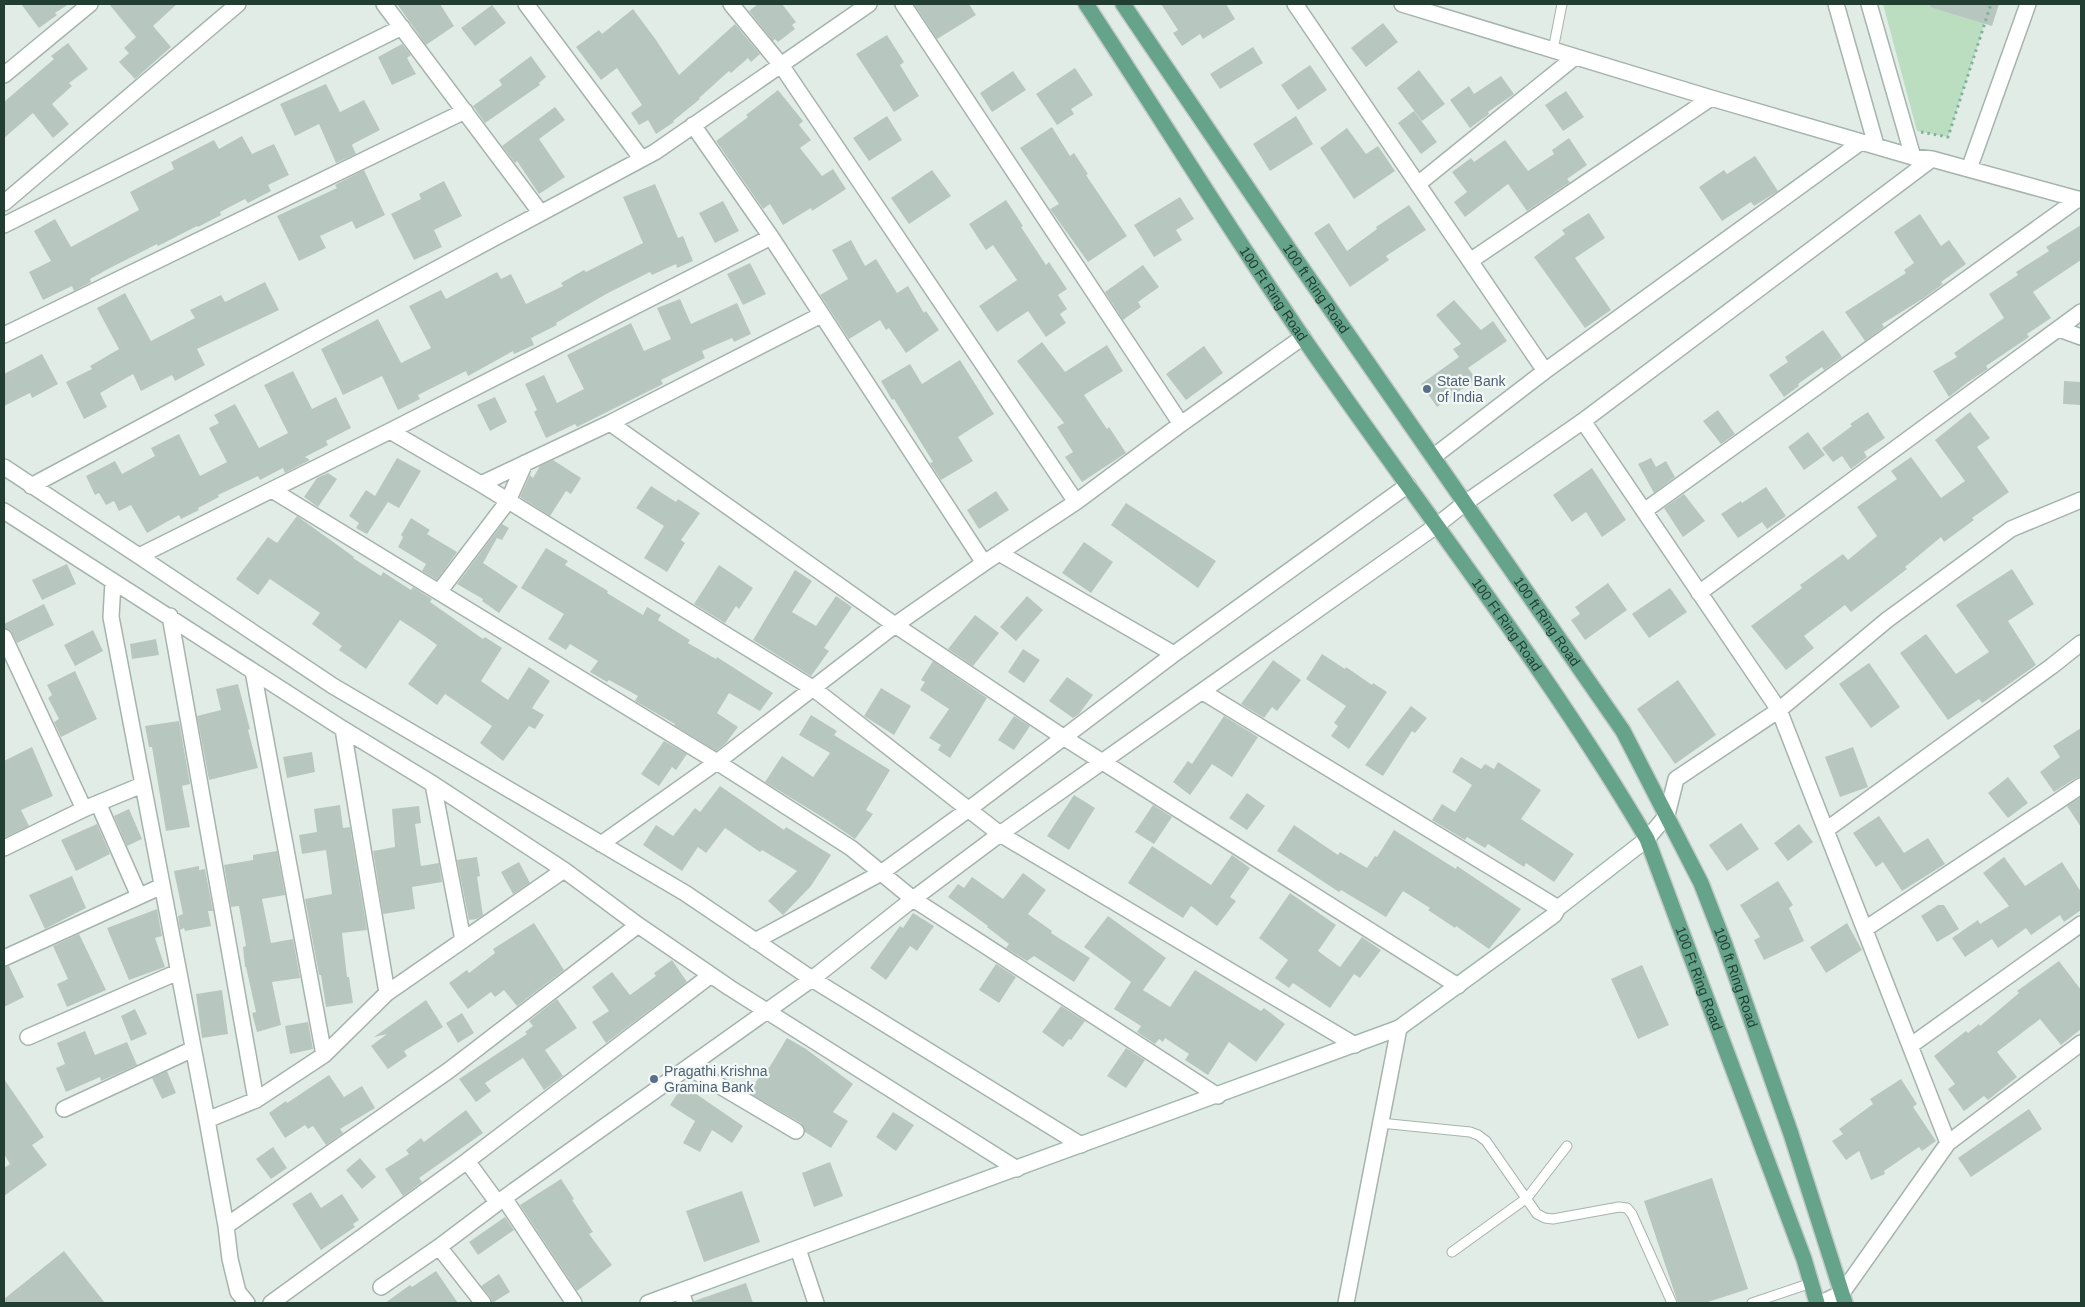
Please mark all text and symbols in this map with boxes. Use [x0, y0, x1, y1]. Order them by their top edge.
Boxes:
street label: 100 ft Ring Road [1280, 241, 1353, 336]
street label: 100 Ft Ring Road [1237, 243, 1311, 344]
place label: State Bank of India [1437, 373, 1506, 405]
marker: State Bank of India [1421, 383, 1433, 395]
street label: 100 ft Ring Road [1510, 574, 1584, 669]
street label: 100 Ft Ring Road [1469, 575, 1545, 674]
street label: 100 Ft Ring Road [1672, 924, 1726, 1033]
street label: 100 ft Ring Road [1711, 925, 1761, 1030]
place label: Pragathi Krishna Gramina Bank [664, 1063, 768, 1095]
marker: Pragathi Krishna Gramina Bank [648, 1073, 660, 1085]

